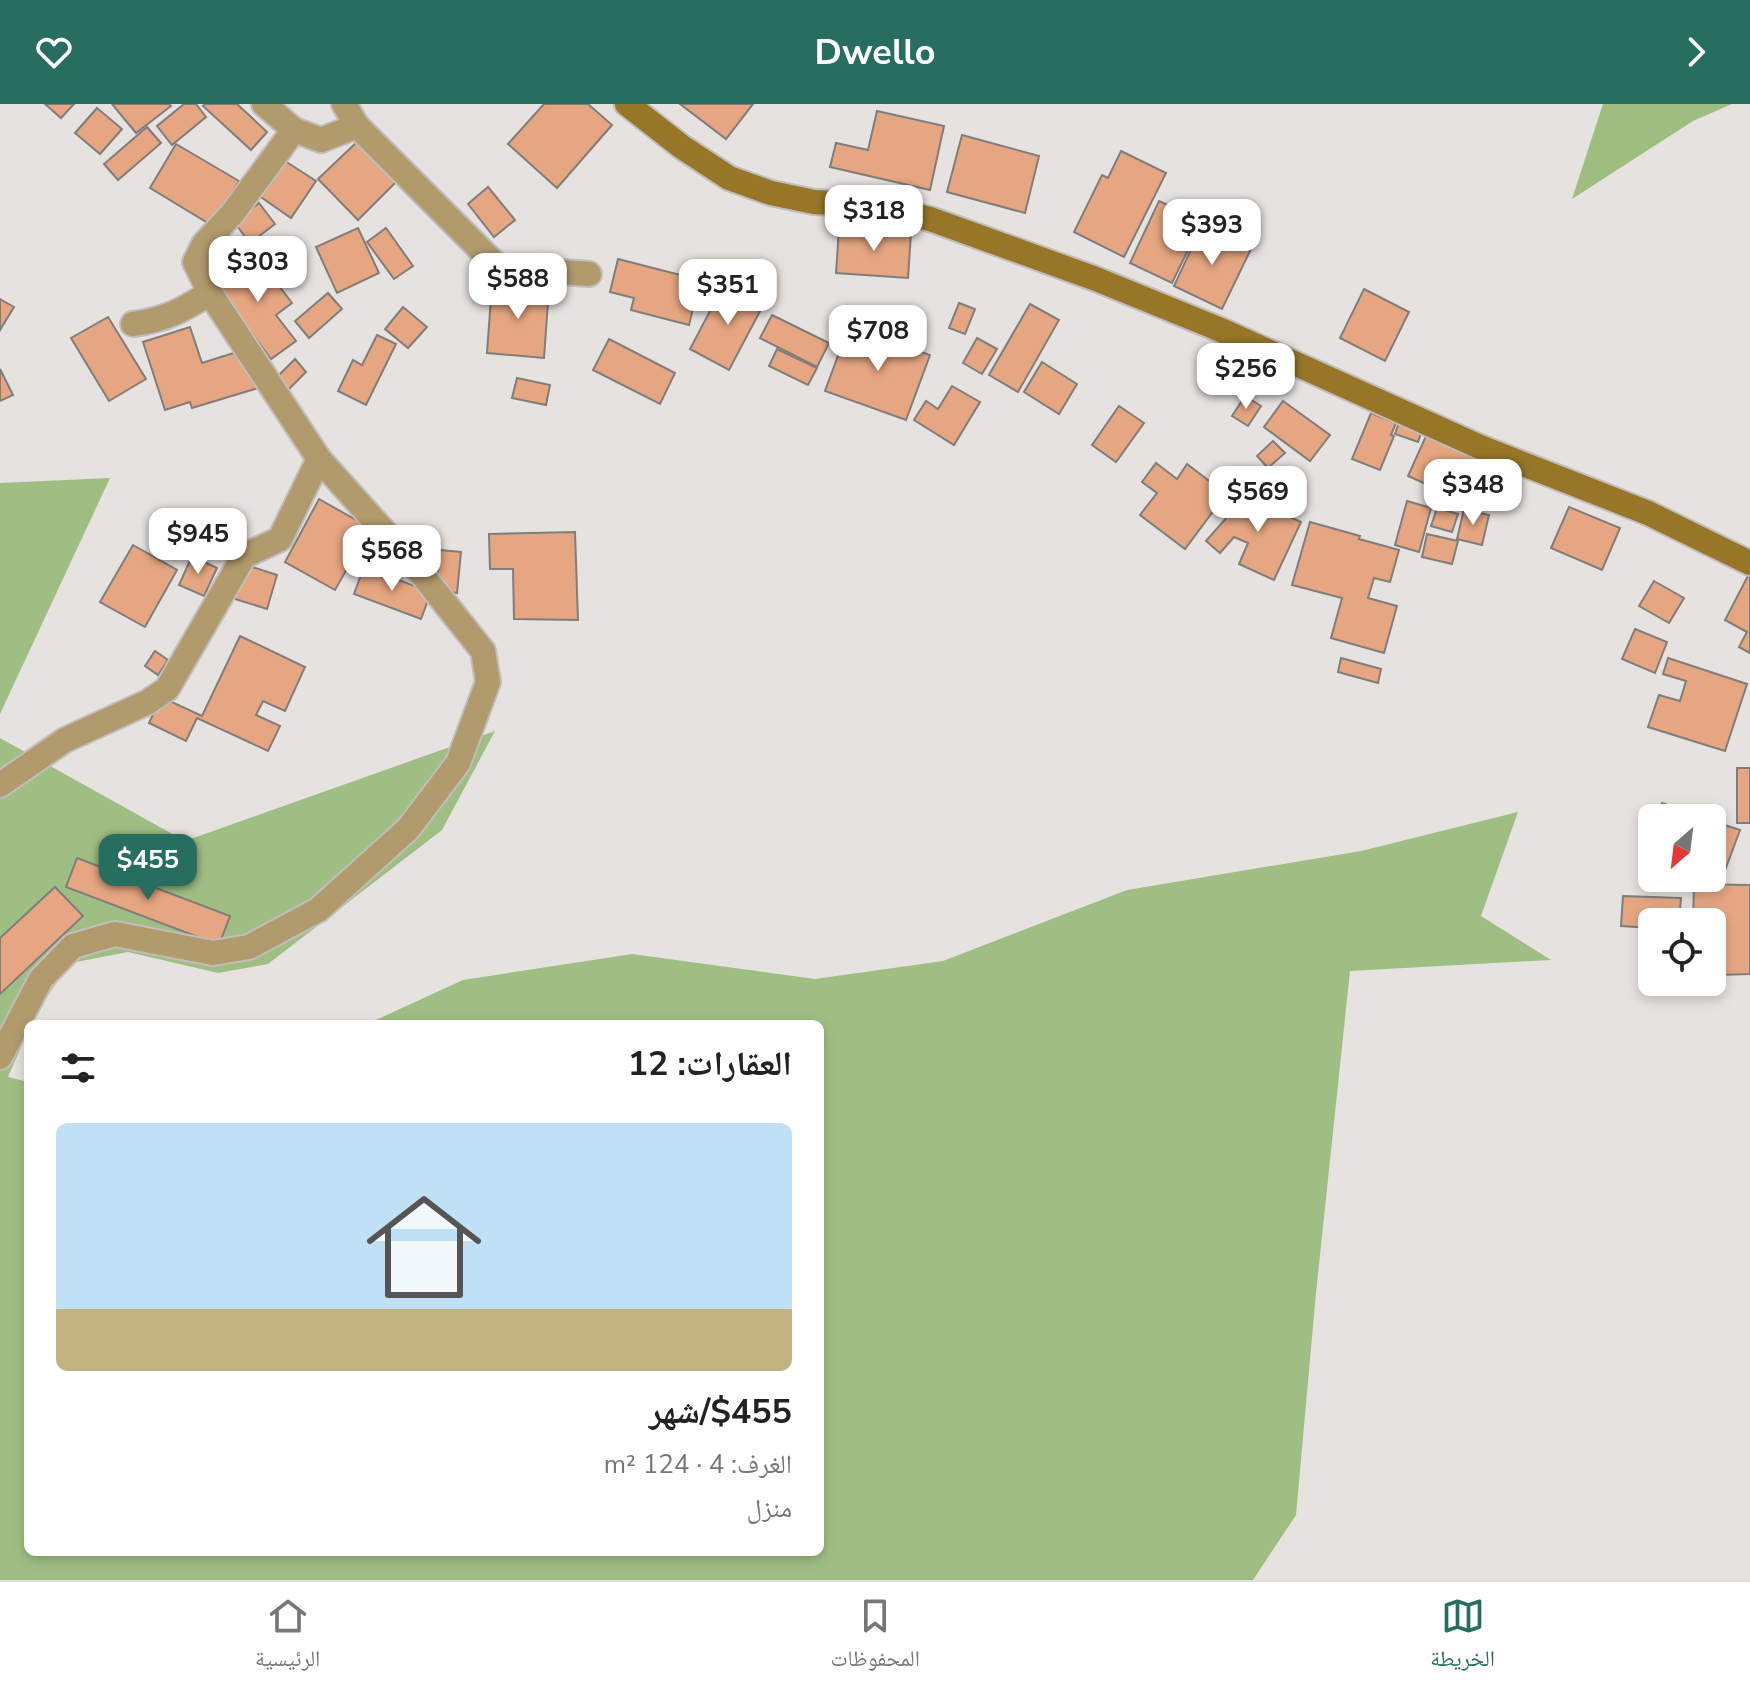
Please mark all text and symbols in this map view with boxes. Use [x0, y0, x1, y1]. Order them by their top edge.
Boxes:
text: Dwello [815, 28, 935, 77]
icon: heart [32, 30, 76, 74]
icon: forward [1674, 30, 1718, 74]
pin: $318 [827, 185, 921, 253]
text: $318 [843, 193, 905, 228]
pin: $393 [1165, 199, 1259, 267]
text: $393 [1181, 207, 1243, 242]
pin: $303 [211, 236, 305, 304]
text: $303 [227, 244, 289, 279]
pin: $588 [471, 253, 565, 321]
pin: $351 [681, 259, 775, 327]
text: $588 [487, 261, 549, 296]
text: $351 [697, 267, 759, 302]
pin: $708 [831, 305, 925, 373]
text: $708 [847, 313, 909, 348]
pin: $256 [1199, 343, 1293, 411]
text: $256 [1215, 351, 1277, 386]
pin: $348 [1426, 459, 1520, 527]
pin: $569 [1211, 466, 1305, 534]
text: $348 [1442, 467, 1504, 502]
text: $569 [1227, 474, 1289, 509]
pin: $945 [151, 508, 245, 576]
text: $945 [167, 516, 229, 551]
pin: $568 [345, 525, 439, 593]
text: $568 [361, 533, 423, 568]
north arrow [1638, 804, 1726, 892]
map controls [1638, 804, 1726, 996]
pin: $455 [101, 834, 195, 902]
text: $455 [117, 842, 179, 877]
button: locate [1638, 908, 1726, 996]
text: العقارات: 12 [628, 1041, 792, 1087]
icon: filters [56, 1046, 100, 1090]
icon: home [352, 1175, 496, 1319]
text: $455/شهر [649, 1389, 792, 1435]
text: الغرف: 4 · 124 m² [604, 1447, 792, 1482]
text: منزل [747, 1491, 792, 1526]
tab: الرئيسية [255, 1594, 320, 1680]
tab: المحفوظات [830, 1594, 920, 1680]
tab: الخريطة [1430, 1594, 1495, 1680]

